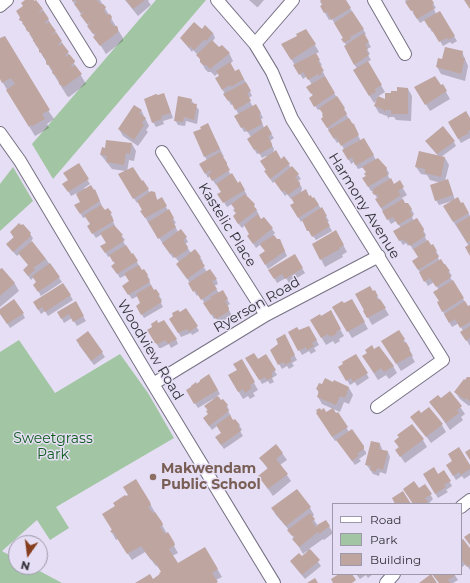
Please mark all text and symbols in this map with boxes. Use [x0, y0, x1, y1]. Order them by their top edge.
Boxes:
street label: Harmony Avenue [325, 150, 403, 262]
street label: Kastelic Place [194, 180, 260, 270]
street label: Ryerson Road [211, 274, 303, 336]
street label: Woodview Road [113, 297, 187, 403]
park label: Sweetgrass Park [13, 431, 93, 464]
place label: Makwendam Public School [161, 461, 261, 494]
marker: Makwendam Public School [148, 472, 158, 482]
legend [332, 503, 462, 575]
text: Road [370, 512, 401, 527]
text: Park [370, 532, 397, 547]
north arrow [8, 535, 48, 575]
text: Building [370, 552, 421, 567]
text: N [19, 558, 31, 574]

